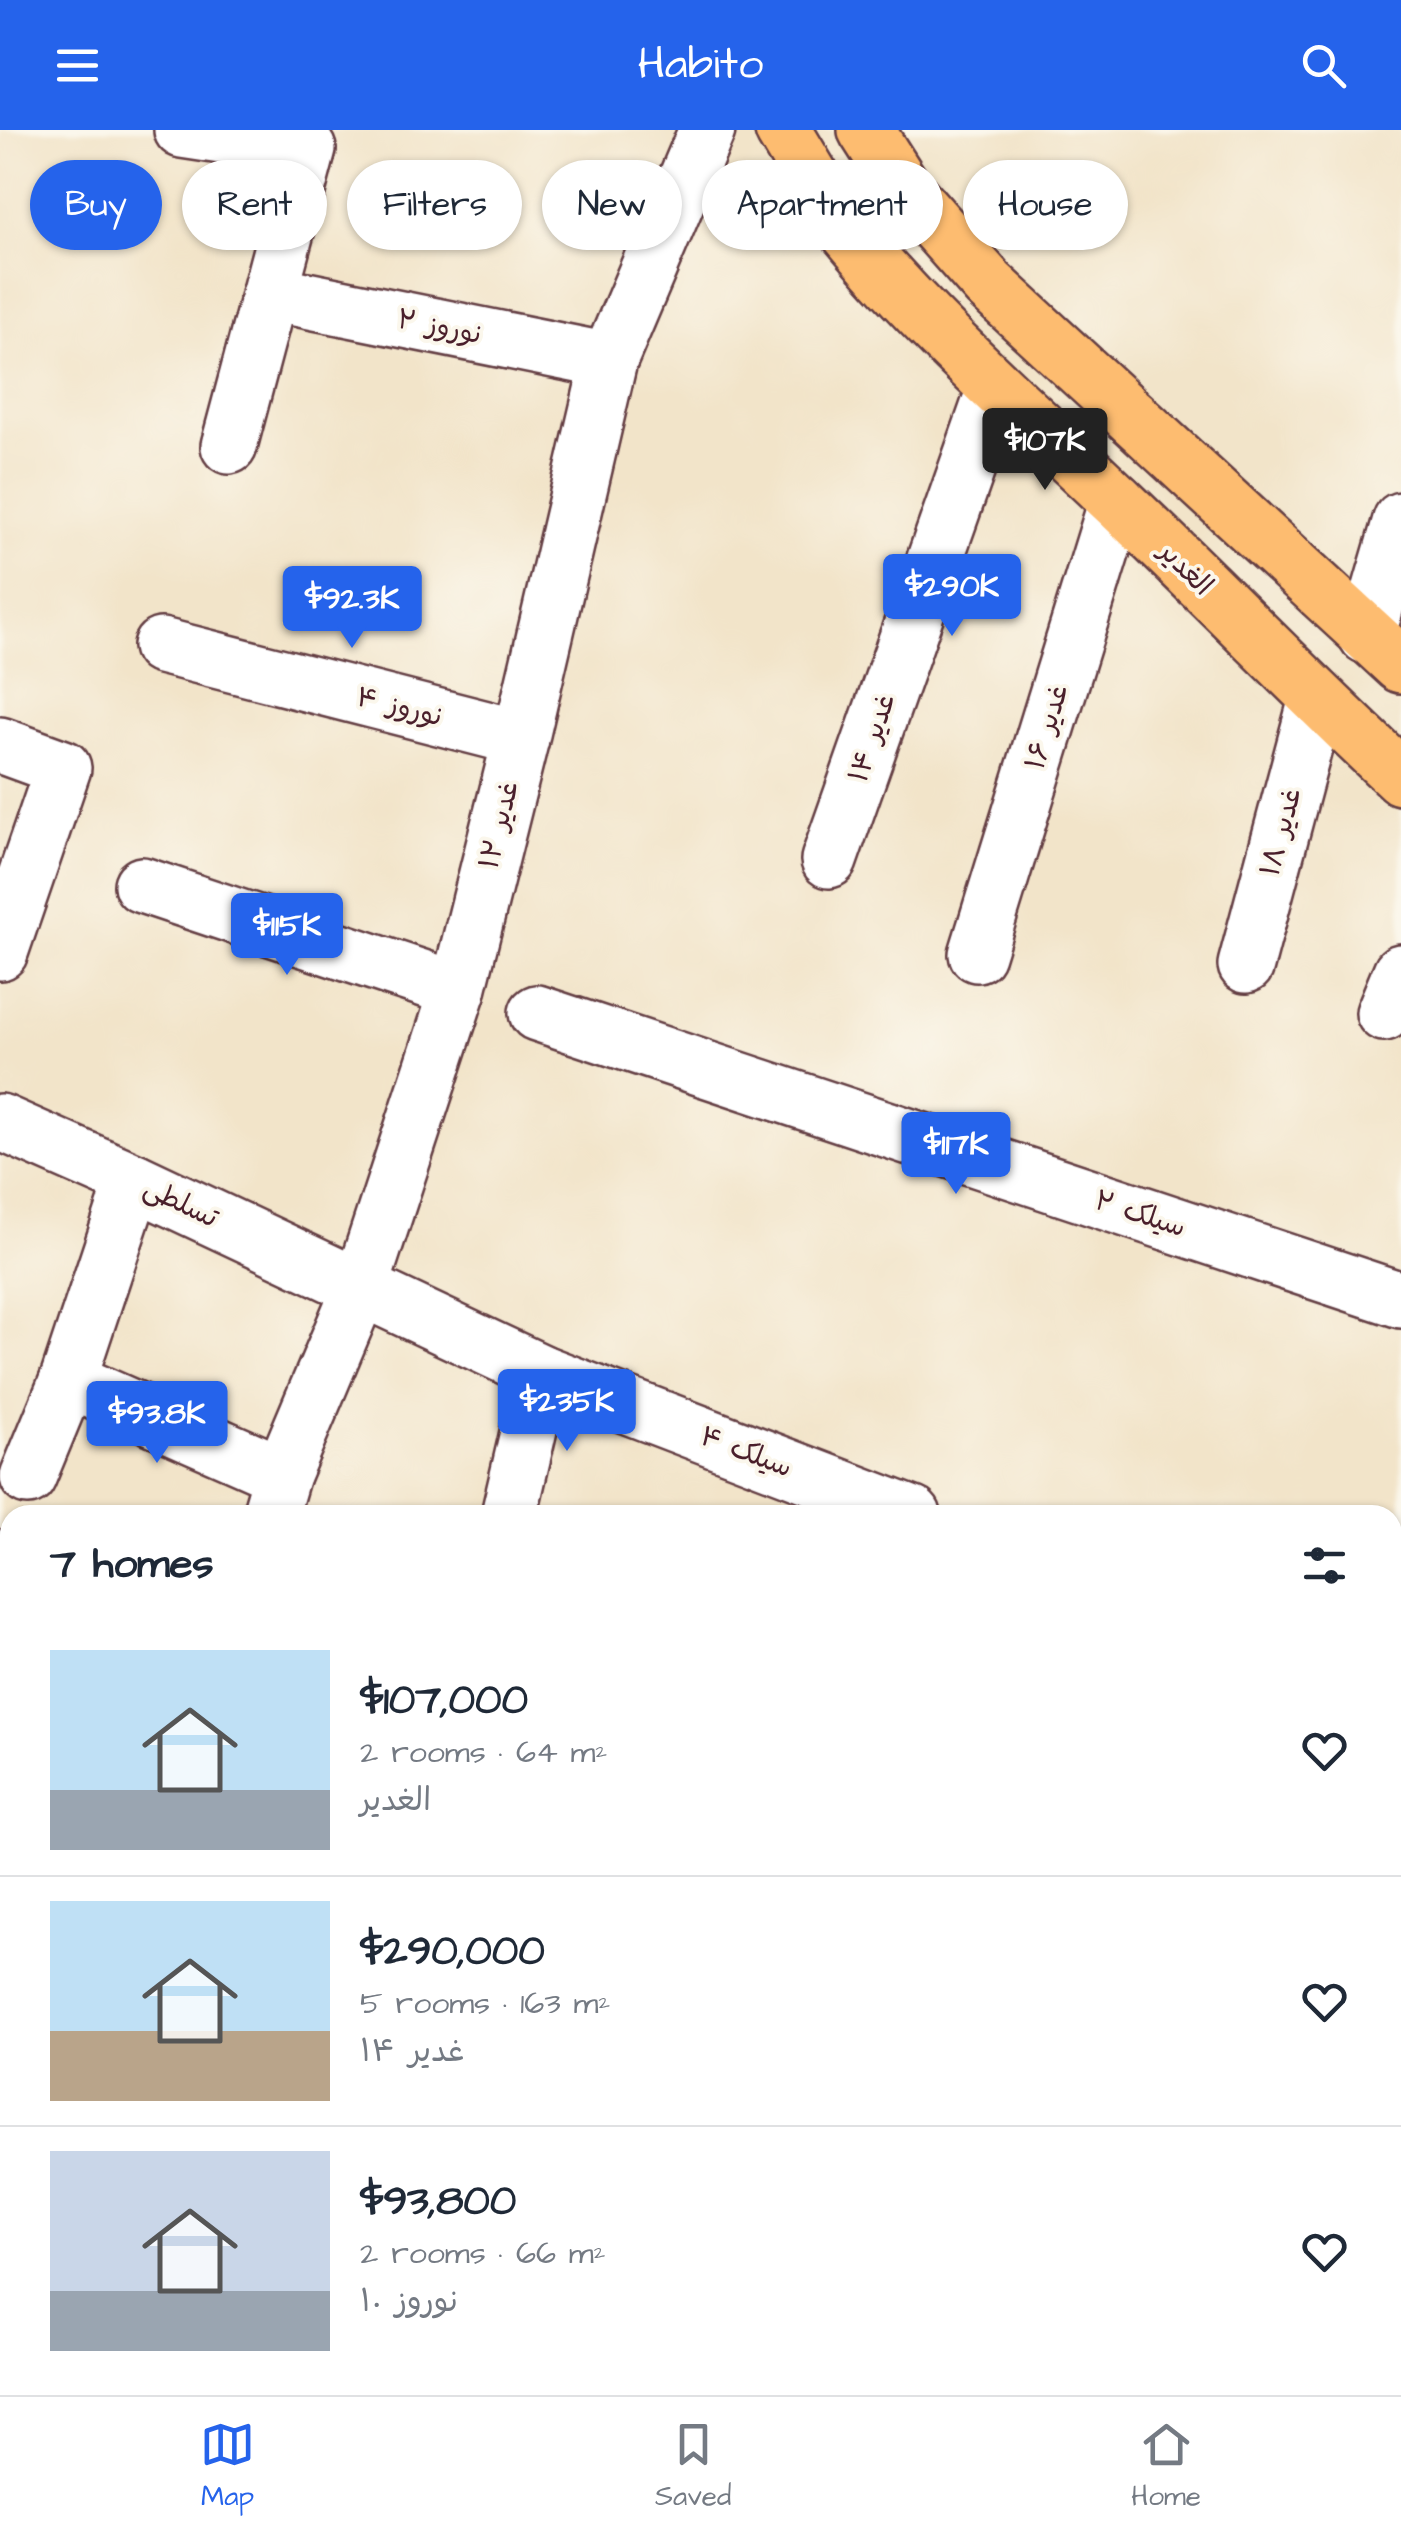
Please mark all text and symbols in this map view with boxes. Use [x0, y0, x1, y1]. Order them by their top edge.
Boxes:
text: Habito [638, 34, 763, 96]
icon: menu [50, 38, 105, 93]
icon: search [1296, 38, 1351, 93]
chip: Buy [30, 160, 162, 250]
chip: Rent [182, 160, 327, 250]
chip: Filters [347, 160, 522, 250]
chip: New [542, 160, 682, 250]
chip: Apartment [702, 160, 943, 250]
chip: House [963, 160, 1128, 250]
street label: نوروز ۲ [394, 300, 486, 354]
pin: $107K [975, 408, 1115, 493]
text: $107K [1004, 418, 1086, 463]
street label: الغدیر [1149, 532, 1222, 605]
pin: $290K [882, 554, 1022, 639]
text: $290K [905, 564, 999, 609]
pin: $92.3K [271, 566, 433, 651]
text: $92.3K [305, 576, 399, 621]
street label: نوروز ۴ [352, 677, 448, 737]
street label: غدیر ۱۶ [1016, 679, 1078, 775]
street label: غدیر ۱۴ [839, 688, 905, 788]
street label: غدیر ۱۲ [469, 777, 529, 873]
street label: غدیر ۱۸ [1251, 783, 1311, 881]
pin: $115K [217, 893, 357, 978]
text: $115K [253, 903, 321, 948]
pin: $117K [886, 1112, 1026, 1197]
text: $117K [923, 1122, 989, 1167]
street label: تسلطی [137, 1168, 226, 1238]
street label: سیلک ۲ [1089, 1181, 1191, 1247]
pin: $235K [497, 1369, 637, 1454]
text: $235K [520, 1379, 614, 1424]
pin: $93.8K [76, 1381, 238, 1466]
text: $93.8K [109, 1391, 205, 1436]
street label: سیلک ۴ [694, 1417, 798, 1487]
text: 7 homes [50, 1536, 214, 1594]
icon: filters [1297, 1538, 1352, 1593]
text: $107,000 [360, 1672, 528, 1730]
icon: home [130, 1690, 250, 1810]
icon: heart [1297, 1723, 1352, 1778]
text: 2 rooms · 64 m² [360, 1730, 607, 1775]
text: الغدیر [360, 1778, 431, 1823]
text: $290,000 [360, 1923, 545, 1981]
icon: home [130, 1941, 250, 2061]
icon: heart [1297, 1974, 1352, 2029]
text: 5 rooms · 163 m² [360, 1981, 610, 2026]
text: غدیر ۱۴ [360, 2029, 465, 2074]
text: $93,800 [360, 2173, 516, 2231]
icon: home [130, 2191, 250, 2311]
icon: heart [1297, 2224, 1352, 2279]
text: 2 rooms · 66 m² [360, 2231, 606, 2276]
text: نوروز ۱۰ [360, 2279, 460, 2324]
tab: Map [200, 2417, 255, 2516]
tab: Saved [655, 2417, 731, 2516]
tab: Home [1131, 2417, 1201, 2516]

